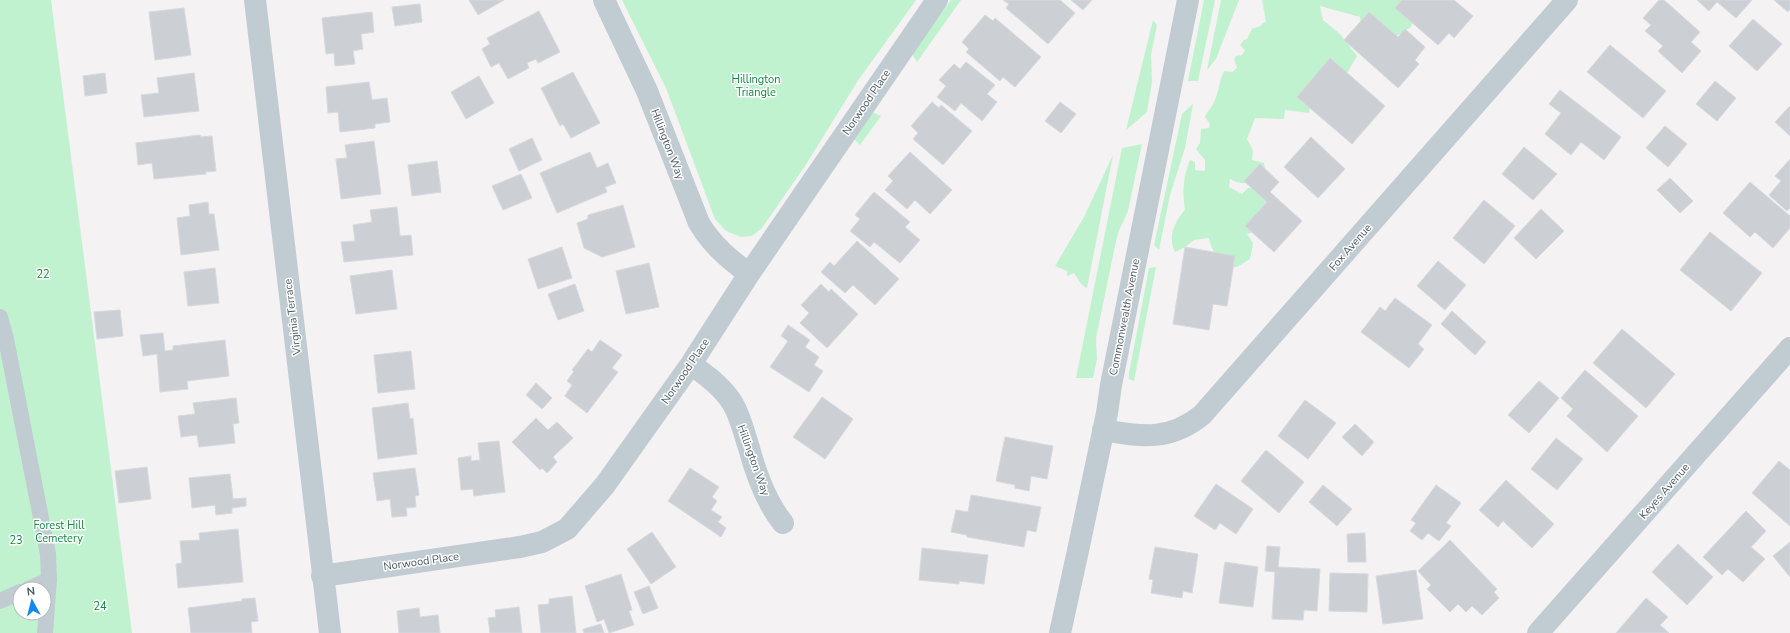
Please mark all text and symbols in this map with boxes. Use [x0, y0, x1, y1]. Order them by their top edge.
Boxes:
street label: Norwood Place [839, 66, 894, 138]
park label: Hillington Triangle [732, 72, 780, 100]
street label: Hillington Way [647, 107, 688, 182]
street label: Fox Avenue [1326, 220, 1375, 274]
street label: Commonwealth Avenue [1106, 257, 1143, 377]
park label: 22 [36, 267, 50, 282]
street label: Virginia Terrace [280, 278, 305, 357]
street label: Norwood Place [658, 335, 713, 407]
street label: Hillington Way [734, 423, 773, 498]
street label: Keyes Avenue [1636, 460, 1693, 522]
park label: Forest Hill Cemetery [33, 518, 85, 546]
park label: 23 [9, 533, 23, 548]
street label: Norwood Place [382, 549, 460, 574]
north arrow [12, 581, 52, 621]
text: N [26, 584, 36, 600]
park label: 24 [93, 599, 107, 614]

